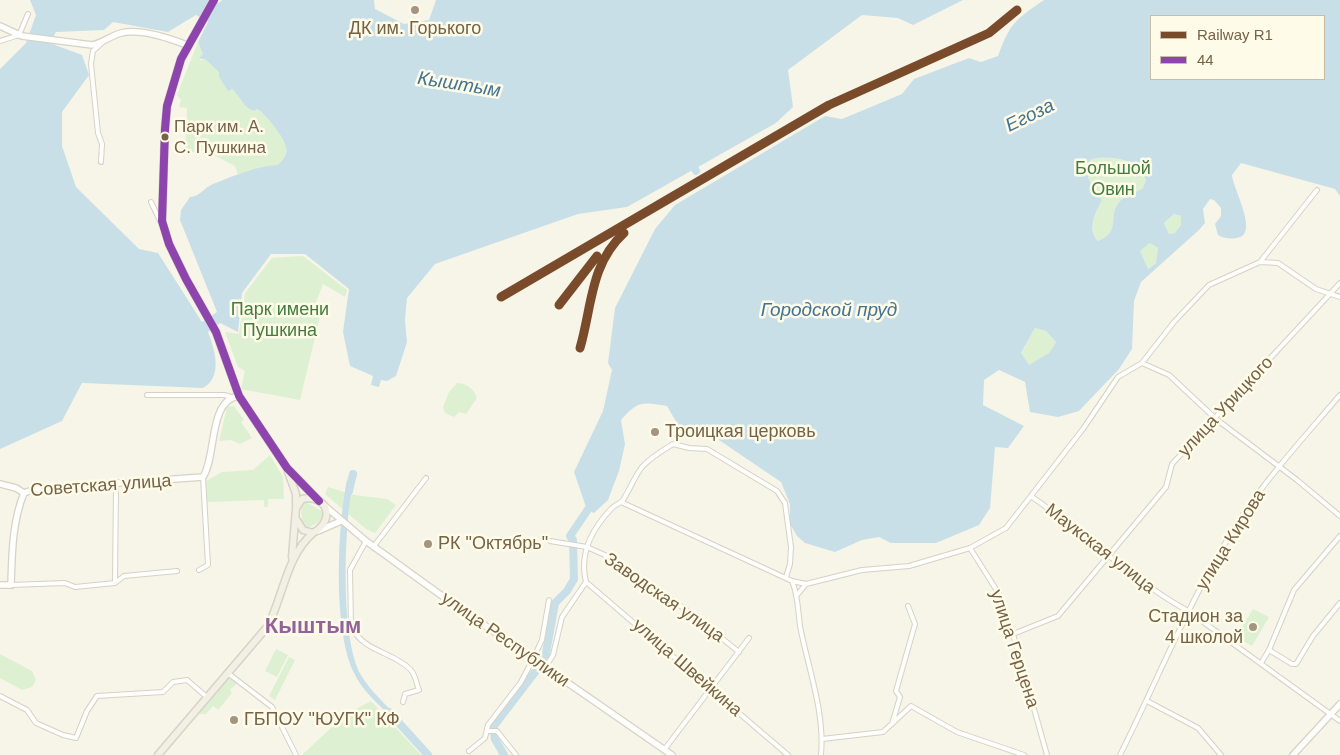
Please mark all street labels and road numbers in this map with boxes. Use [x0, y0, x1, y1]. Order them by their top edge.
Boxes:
street label: улица Урицкого [1174, 352, 1278, 462]
street label: Советская улица [30, 470, 172, 502]
street label: улица Кирова [1192, 486, 1270, 594]
street label: Маукская улица [1041, 499, 1159, 599]
street label: Заводская улица [600, 548, 728, 648]
street label: улица Герцена [985, 587, 1043, 711]
street label: улица Республики [437, 588, 573, 692]
street label: улица Швейкина [628, 614, 746, 722]

